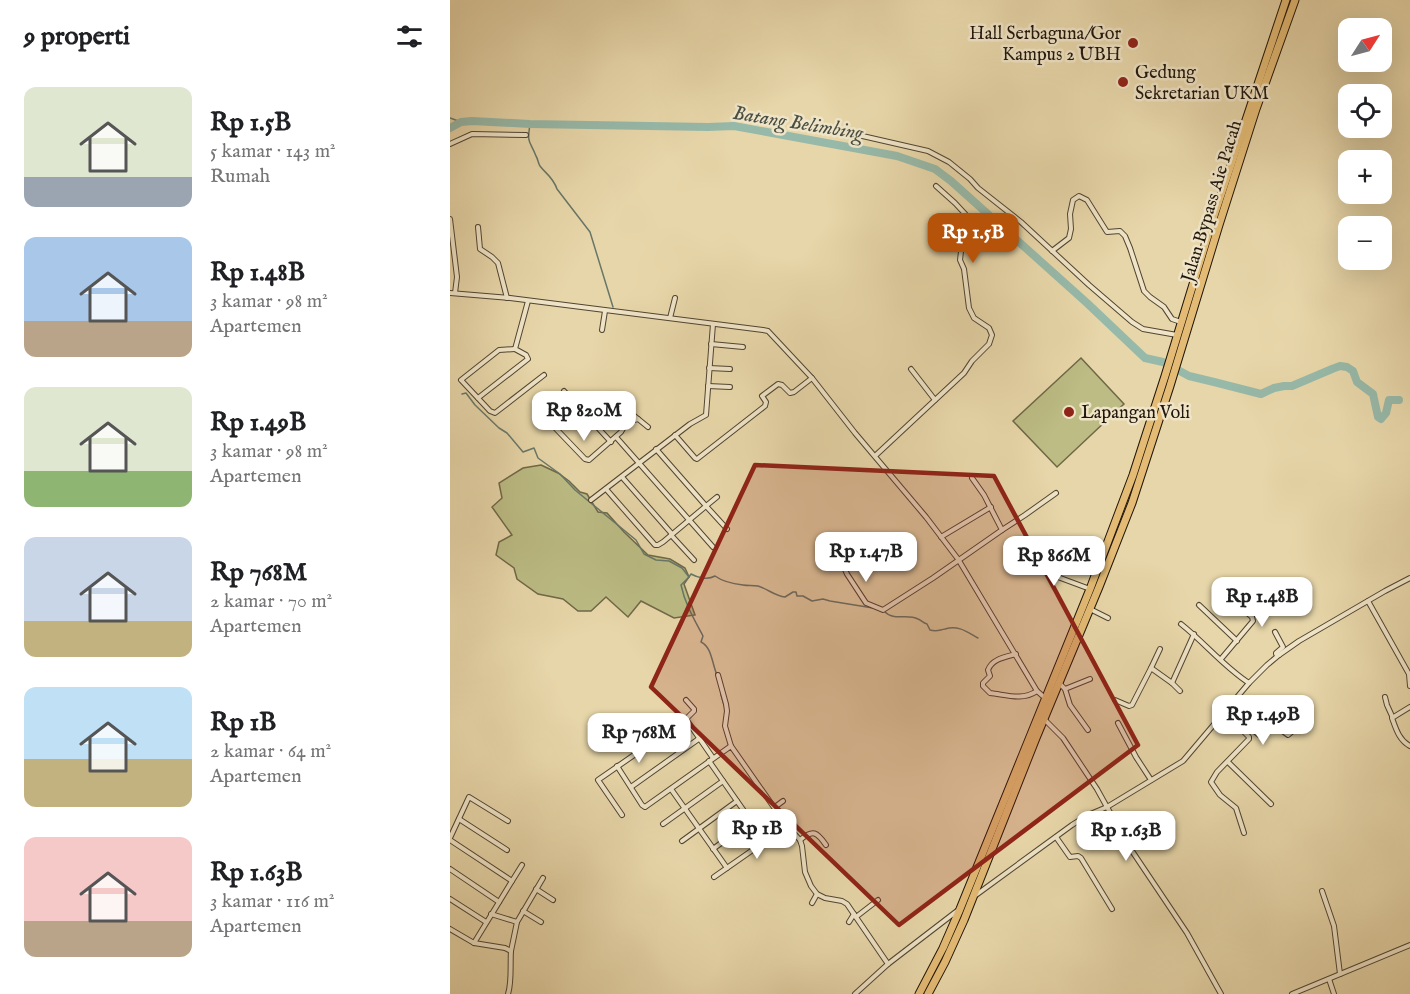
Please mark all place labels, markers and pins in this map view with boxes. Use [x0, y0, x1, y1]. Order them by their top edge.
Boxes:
place label: Hall Serbaguna/Gor Kampus 2 UBH [969, 23, 1121, 67]
marker: Hall Serbaguna/Gor Kampus 2 UBH [1126, 36, 1140, 50]
place label: Gedung Sekretarian UKM [1135, 62, 1269, 106]
marker: Gedung Sekretarian UKM [1116, 75, 1130, 89]
pin: Rp 1.5B [918, 213, 1028, 264]
pin: Rp 820M [529, 391, 639, 442]
place label: Lapangan Voli [1081, 402, 1190, 425]
marker: Lapangan Voli [1062, 405, 1076, 419]
pin: Rp 1.47B [804, 532, 928, 583]
pin: Rp 866M [999, 536, 1109, 587]
pin: Rp 1.48B [1200, 577, 1324, 628]
pin: Rp 1.49B [1201, 695, 1325, 746]
pin: Rp 768M [584, 713, 694, 764]
pin: Rp 1B [715, 809, 799, 860]
pin: Rp 1.63B [1064, 811, 1188, 862]

